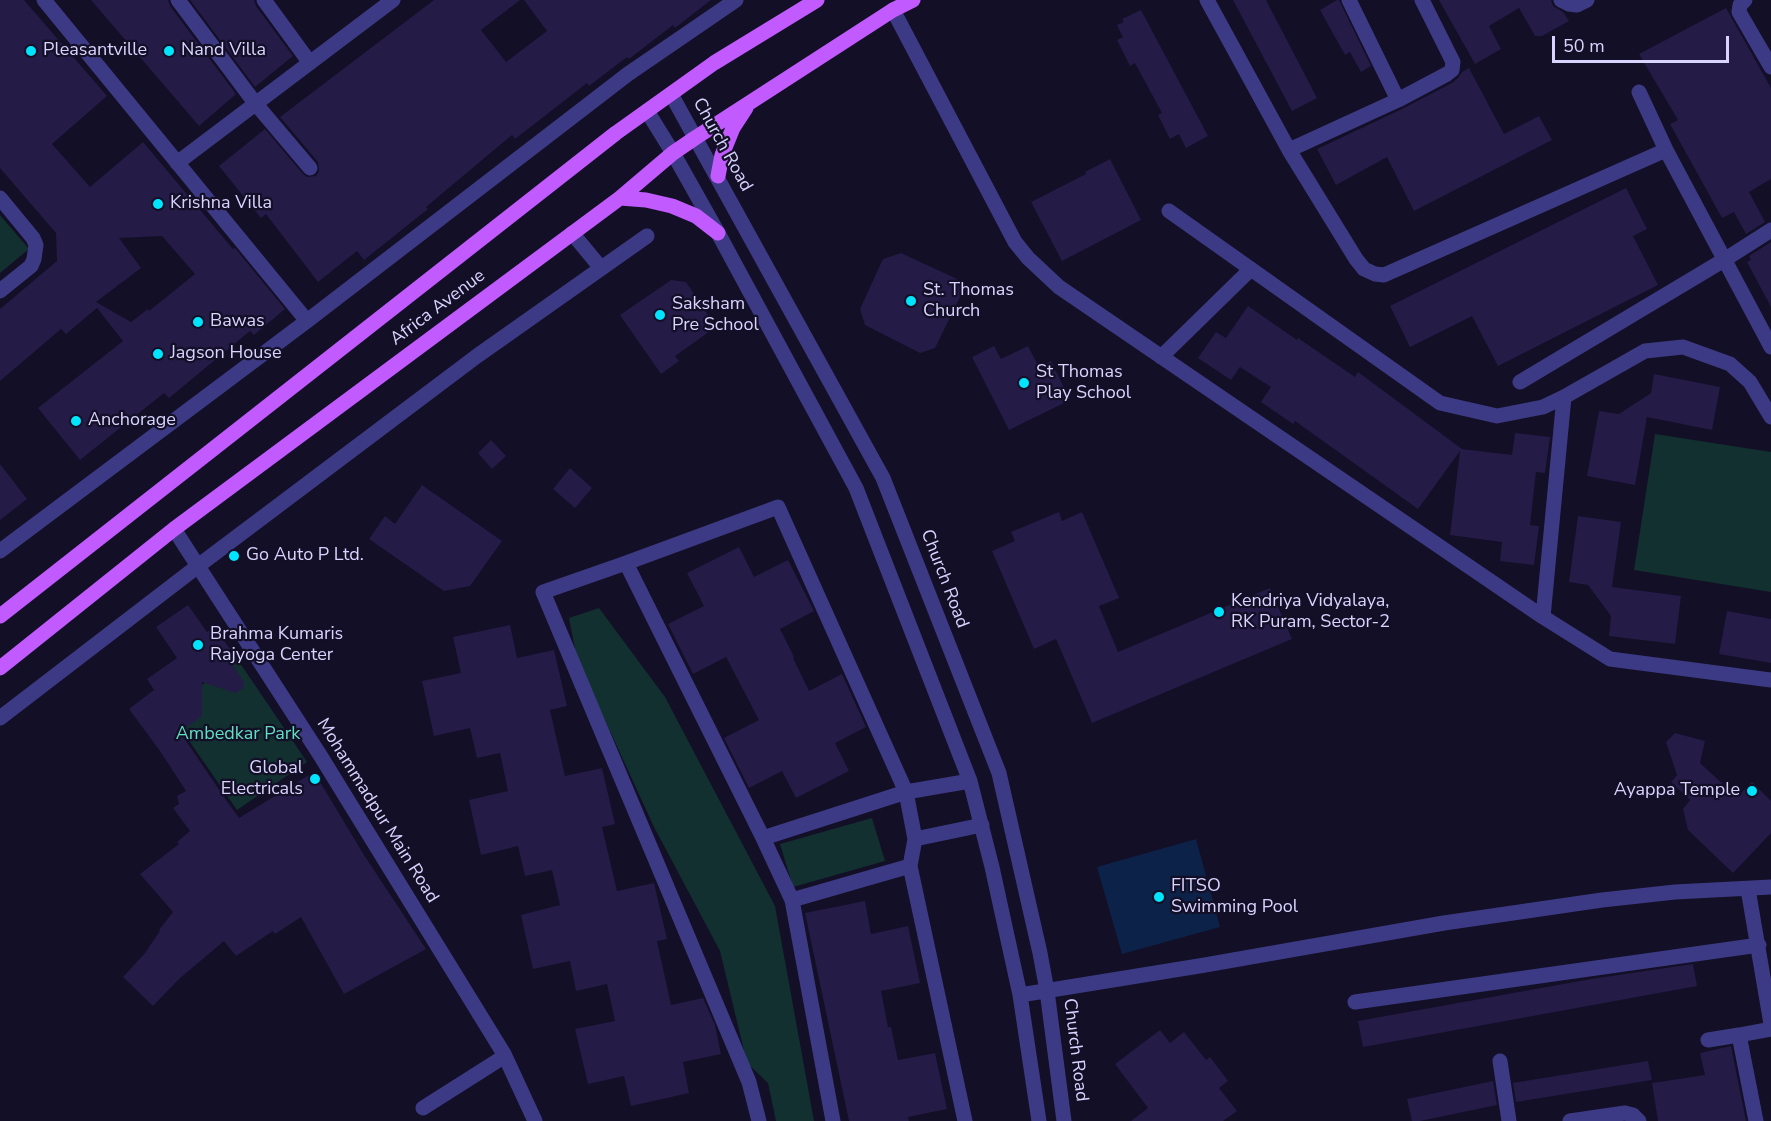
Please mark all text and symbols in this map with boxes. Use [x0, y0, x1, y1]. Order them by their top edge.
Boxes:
scale bar [1555, 24, 1732, 62]
text: 50 m [1563, 34, 1605, 58]
place label: Pleasantville [43, 40, 147, 62]
place label: Nand Villa [181, 40, 266, 62]
marker: Pleasantville [24, 44, 38, 58]
marker: Nand Villa [162, 44, 176, 58]
street label: Church Road [687, 94, 757, 196]
place label: Krishna Villa [170, 193, 272, 215]
marker: Krishna Villa [151, 197, 165, 211]
street label: Africa Avenue [386, 265, 490, 351]
place label: St. Thomas Church [923, 280, 1014, 322]
place label: Saksham Pre School [672, 294, 759, 336]
marker: St. Thomas Church [904, 294, 918, 308]
marker: Saksham Pre School [653, 308, 667, 322]
place label: Bawas [210, 311, 265, 333]
marker: Bawas [191, 315, 205, 329]
place label: Jagson House [170, 343, 281, 365]
marker: Jagson House [151, 347, 165, 361]
place label: St Thomas Play School [1036, 362, 1131, 404]
marker: St Thomas Play School [1017, 376, 1031, 390]
place label: Anchorage [88, 410, 176, 432]
marker: Anchorage [69, 414, 83, 428]
street label: Church Road [915, 527, 973, 631]
place label: Go Auto P Ltd. [246, 545, 364, 567]
marker: Go Auto P Ltd. [227, 549, 241, 563]
place label: Kendriya Vidyalaya, RK Puram, Sector-2 [1231, 591, 1390, 634]
marker: Kendriya Vidyalaya, RK Puram, Sector-2 [1212, 605, 1226, 619]
place label: Brahma Kumaris Rajyoga Center [210, 624, 343, 666]
marker: Brahma Kumaris Rajyoga Center [191, 638, 205, 652]
street label: Mohammadpur Main Road [311, 715, 443, 907]
park label: Ambedkar Park [176, 724, 300, 746]
place label: Global Electricals [221, 758, 303, 800]
marker: Global Electricals [308, 772, 322, 786]
place label: Ayappa Temple [1614, 780, 1740, 802]
marker: Ayappa Temple [1745, 784, 1759, 798]
place label: FITSO Swimming Pool [1171, 876, 1298, 918]
marker: FITSO Swimming Pool [1152, 890, 1166, 904]
street label: Church Road [1058, 997, 1092, 1103]

